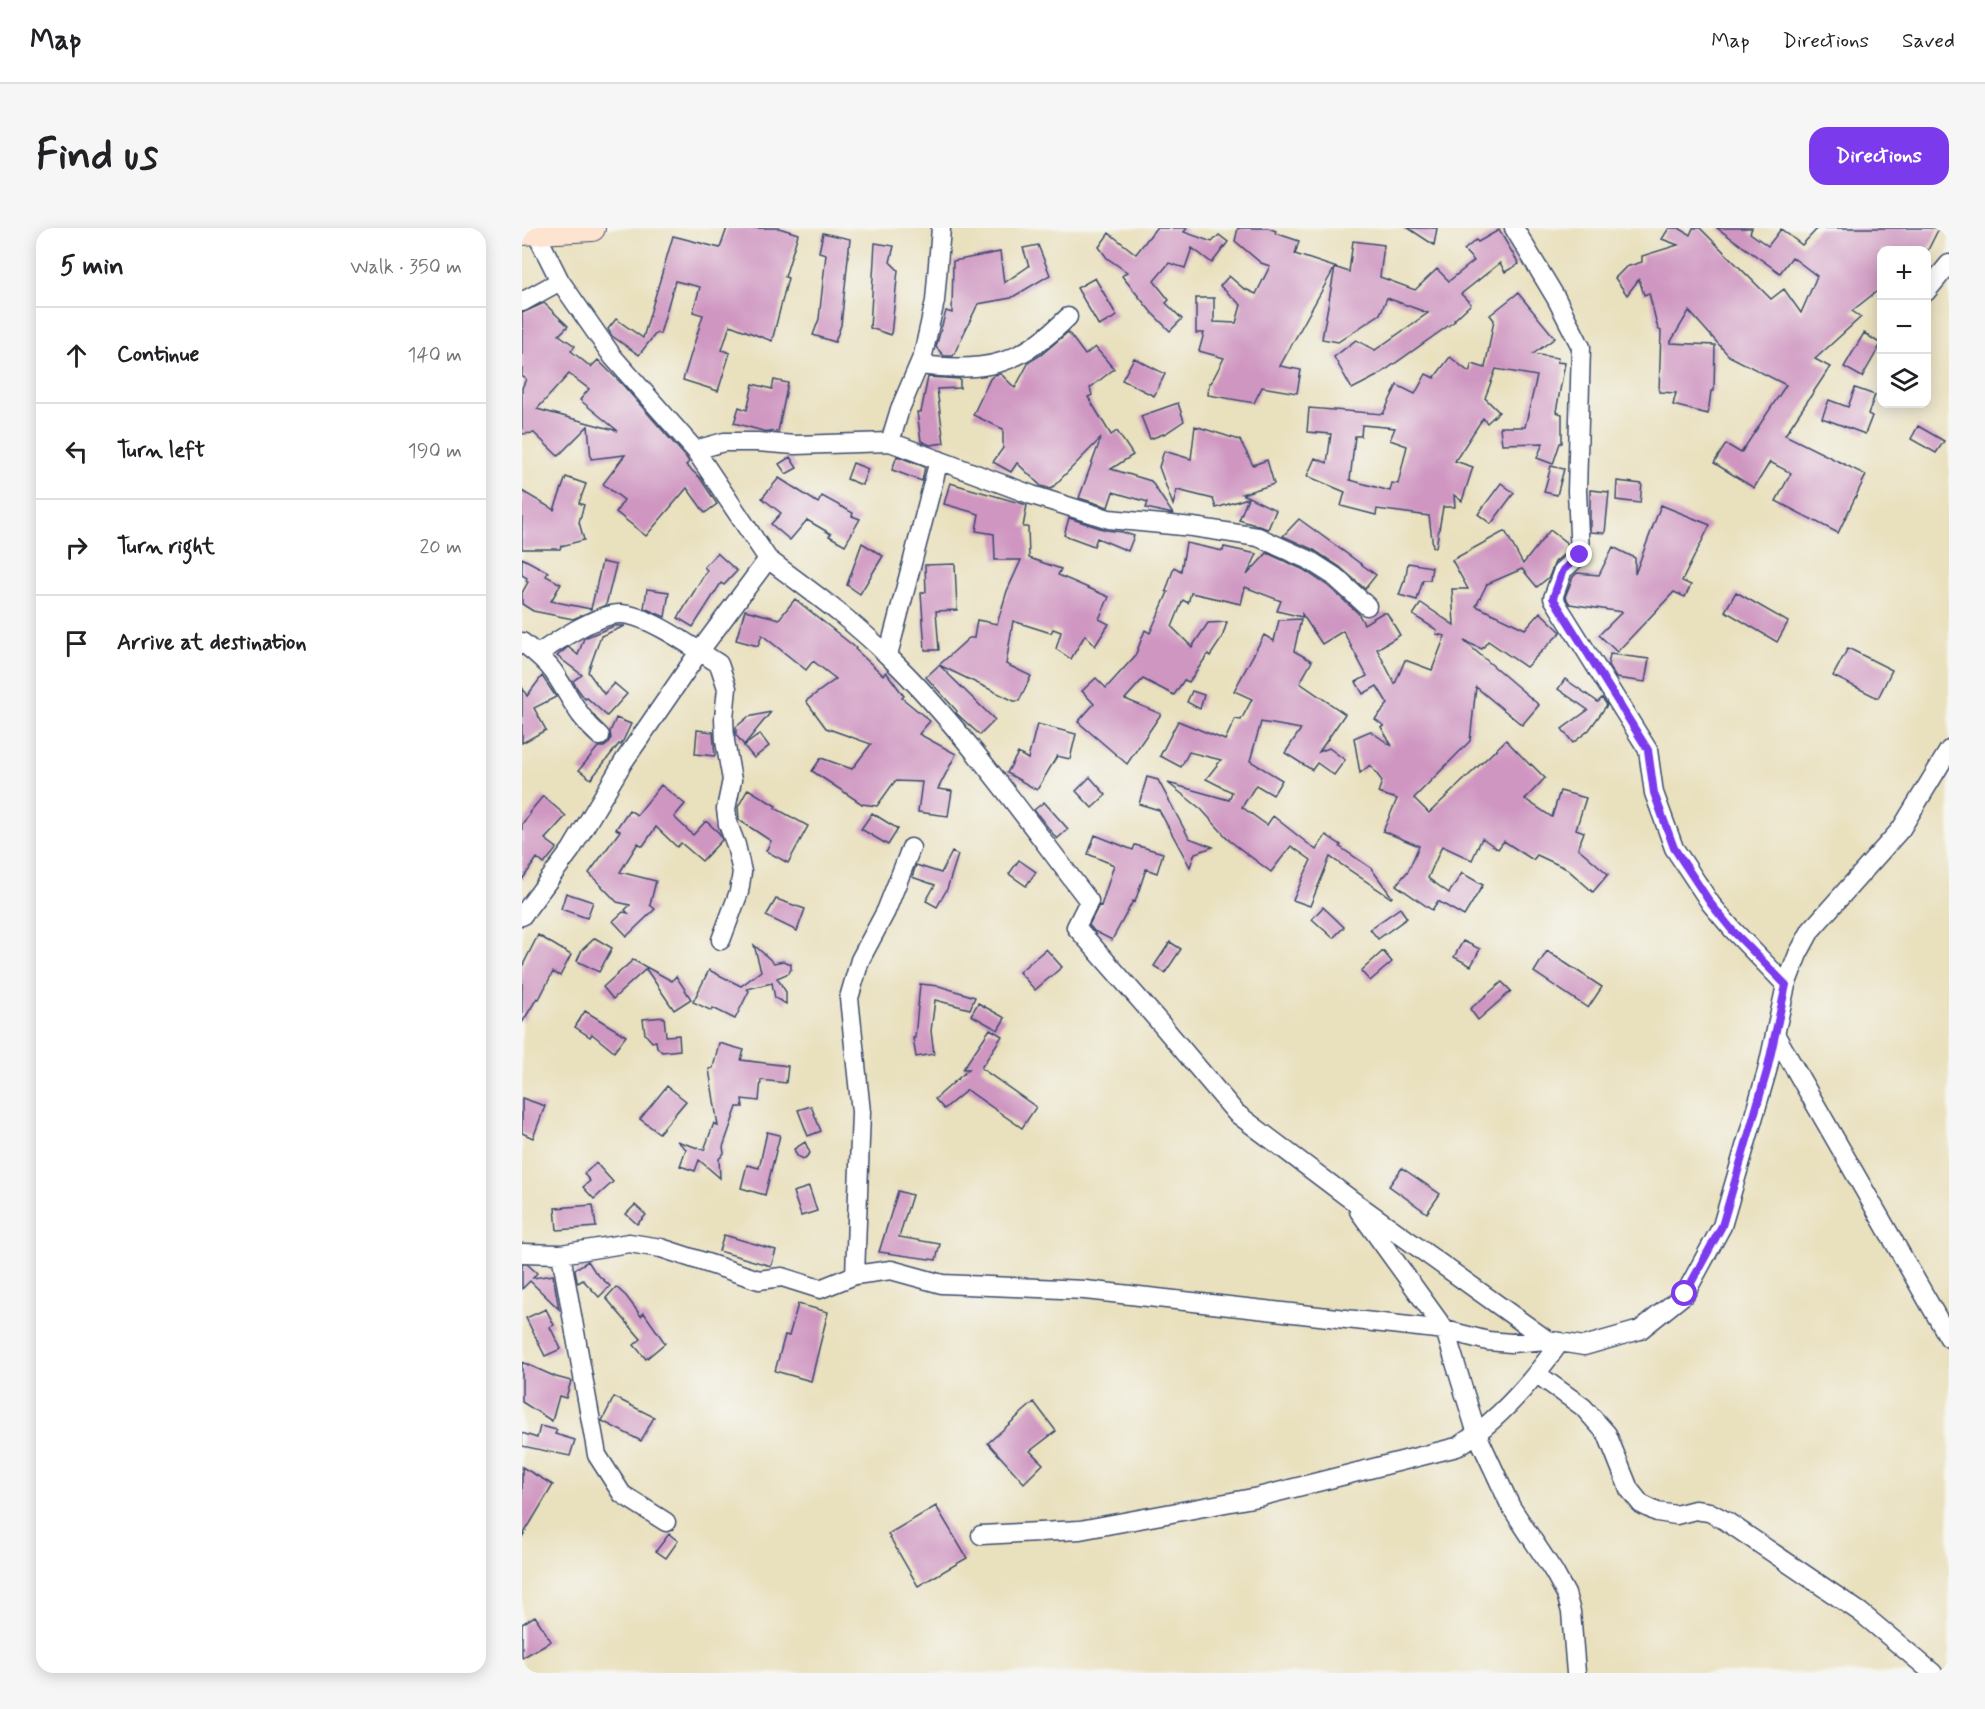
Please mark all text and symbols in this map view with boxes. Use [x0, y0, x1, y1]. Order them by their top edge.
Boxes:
text: Map [30, 23, 81, 60]
text: Map [1711, 27, 1750, 55]
text: Directions [1783, 27, 1869, 55]
text: Saved [1902, 27, 1955, 55]
button: Directions [1809, 127, 1949, 185]
text: Find us [36, 129, 158, 184]
map controls [1877, 246, 1931, 408]
button: + [1877, 246, 1931, 300]
text: 5 min [60, 250, 124, 284]
text: Walk · 350 m [350, 254, 462, 281]
button: − [1877, 300, 1931, 354]
icon: ahead [60, 339, 93, 372]
text: Continue [117, 341, 199, 369]
text: 140 m [408, 342, 462, 369]
button: layers [1877, 354, 1931, 408]
icon: left [60, 435, 93, 468]
text: Turn left [117, 437, 205, 465]
text: 190 m [408, 438, 462, 465]
icon: right [60, 531, 93, 564]
text: Turn right [117, 533, 215, 561]
text: 20 m [419, 534, 462, 561]
route end [1566, 541, 1592, 567]
icon: arrive [60, 627, 93, 660]
text: Arrive at destination [117, 629, 307, 657]
route start [1671, 1280, 1697, 1306]

